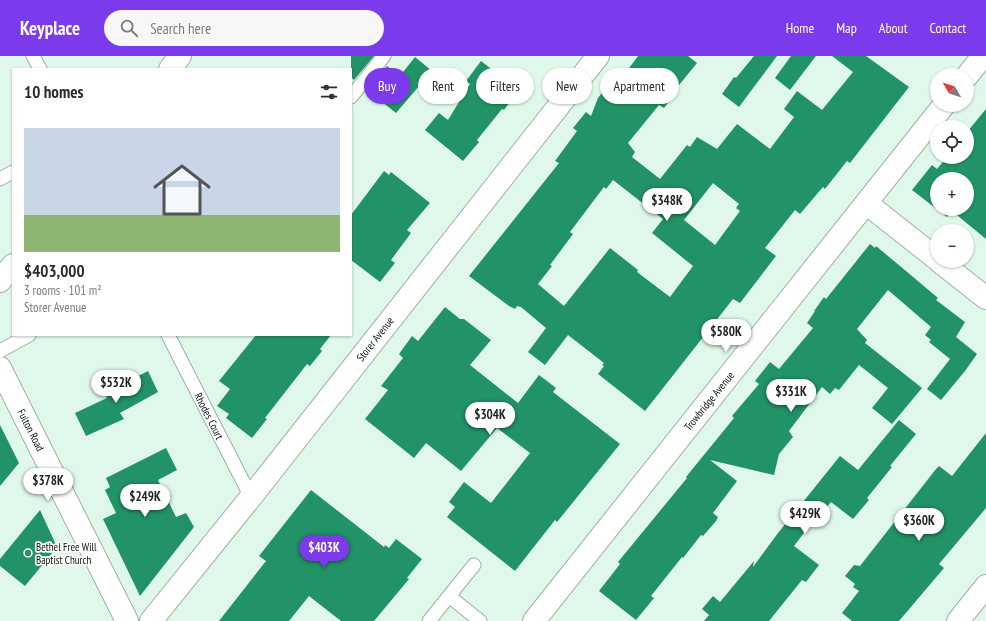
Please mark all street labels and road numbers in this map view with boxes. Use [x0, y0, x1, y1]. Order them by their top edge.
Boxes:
street label: Storer Avenue [353, 314, 397, 364]
street label: Trowbridge Avenue [681, 368, 737, 433]
street label: Rhodes Court [191, 390, 227, 442]
street label: Fulton Road [14, 407, 48, 454]

